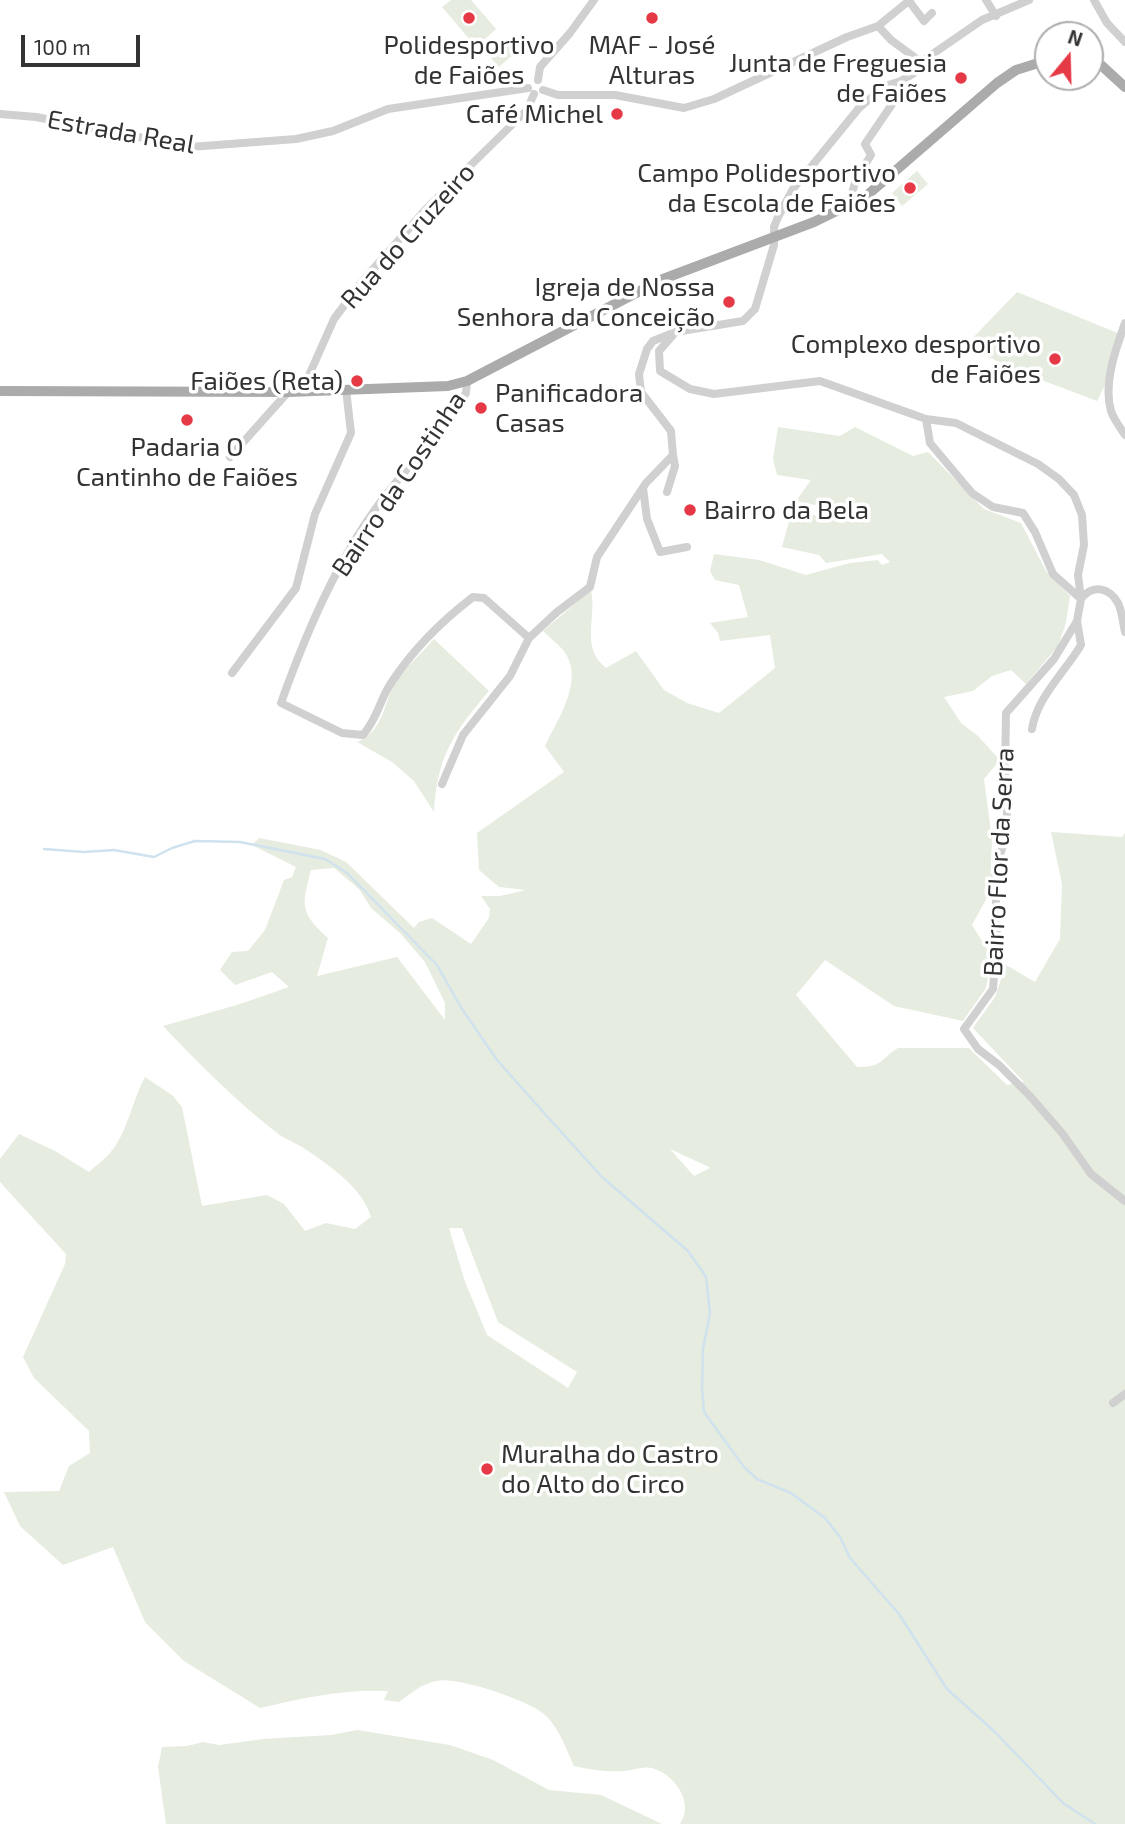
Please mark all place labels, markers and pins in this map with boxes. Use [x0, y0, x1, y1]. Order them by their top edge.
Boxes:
marker: Polidesportivo de Faiões [461, 10, 477, 26]
marker: MAF - José Alturas [644, 10, 660, 26]
place label: Polidesportivo de Faiões [383, 29, 555, 90]
place label: MAF - José Alturas [588, 29, 716, 90]
place label: Junta de Freguesia de Faiões [729, 47, 947, 108]
marker: Junta de Freguesia de Faiões [953, 70, 969, 86]
place label: Café Michel [466, 98, 603, 130]
marker: Café Michel [609, 106, 625, 122]
place label: Campo Polidesportivo da Escola de Faiões [637, 157, 896, 218]
marker: Campo Polidesportivo da Escola de Faiões [902, 180, 918, 196]
place label: Igreja de Nossa Senhora da Conceição [457, 271, 715, 332]
marker: Igreja de Nossa Senhora da Conceição [721, 294, 737, 310]
place label: Complexo desportivo de Faiões [791, 328, 1041, 390]
marker: Complexo desportivo de Faiões [1047, 351, 1063, 367]
place label: Faiões (Reta) [190, 365, 343, 397]
marker: Faiões (Reta) [349, 373, 365, 389]
place label: Panificadora Casas [495, 377, 643, 438]
marker: Panificadora Casas [473, 400, 489, 416]
marker: Padaria O Cantinho de Faiões [179, 412, 195, 428]
place label: Padaria O Cantinho de Faiões [76, 431, 298, 492]
place label: Bairro da Bela [704, 494, 869, 526]
marker: Bairro da Bela [682, 502, 698, 518]
place label: Muralha do Castro do Alto do Circo [501, 1438, 719, 1500]
marker: Muralha do Castro do Alto do Circo [479, 1461, 495, 1477]

